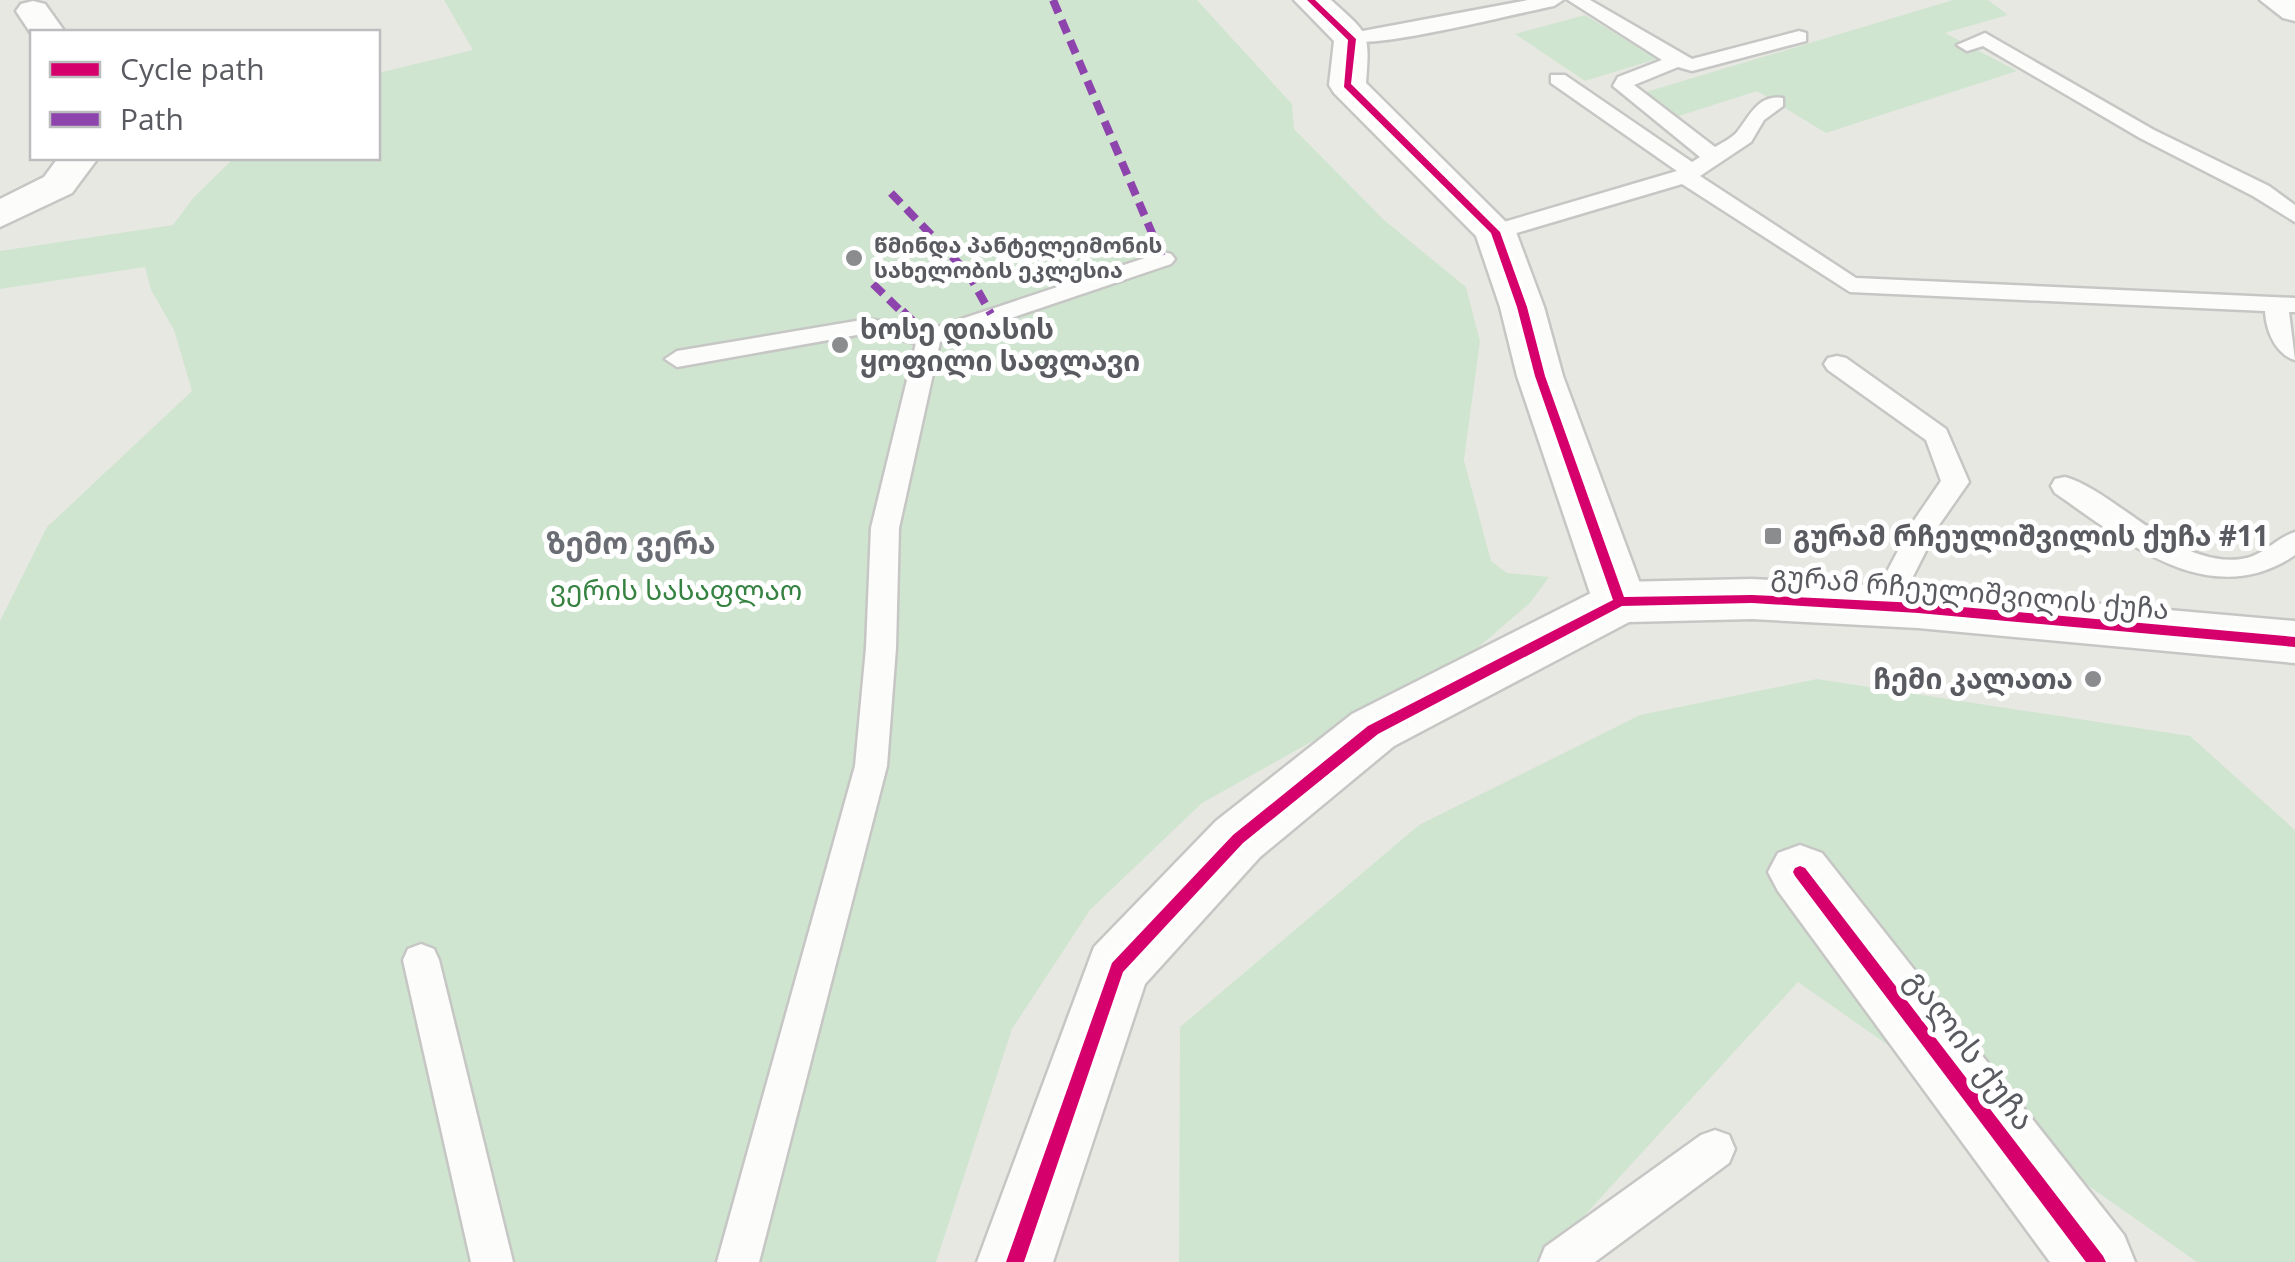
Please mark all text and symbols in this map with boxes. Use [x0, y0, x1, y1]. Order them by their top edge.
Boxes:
legend [30, 30, 380, 160]
text: Cycle path [120, 48, 265, 89]
text: Path [120, 98, 184, 139]
place label: წმინდა პანტელეიმონის სახელობის ეკლესია [874, 229, 1162, 284]
marker: წმინდა პანტელეიმონის სახელობის ეკლესია [843, 247, 865, 269]
place label: ხოსე დიასის ყოფილი საფლავი [860, 309, 1140, 379]
marker: ხოსე დიასის ყოფილი საფლავი [829, 334, 851, 356]
place label: გურამ რჩეულიშვილის ქუჩა #11 [1793, 516, 2269, 554]
district label: ზემო ვერა [546, 522, 716, 563]
marker: გურამ რჩეულიშვილის ქუჩა #11 [1762, 525, 1784, 547]
street label: გურამ რჩეულიშვილის ქუჩა [1770, 555, 2171, 627]
park label: ვერის სასაფლაო [550, 570, 802, 608]
place label: ჩემი კალათა [1874, 659, 2073, 697]
marker: ჩემი კალათა [2082, 668, 2104, 690]
street label: გალის ქუჩა [1896, 960, 2046, 1139]

